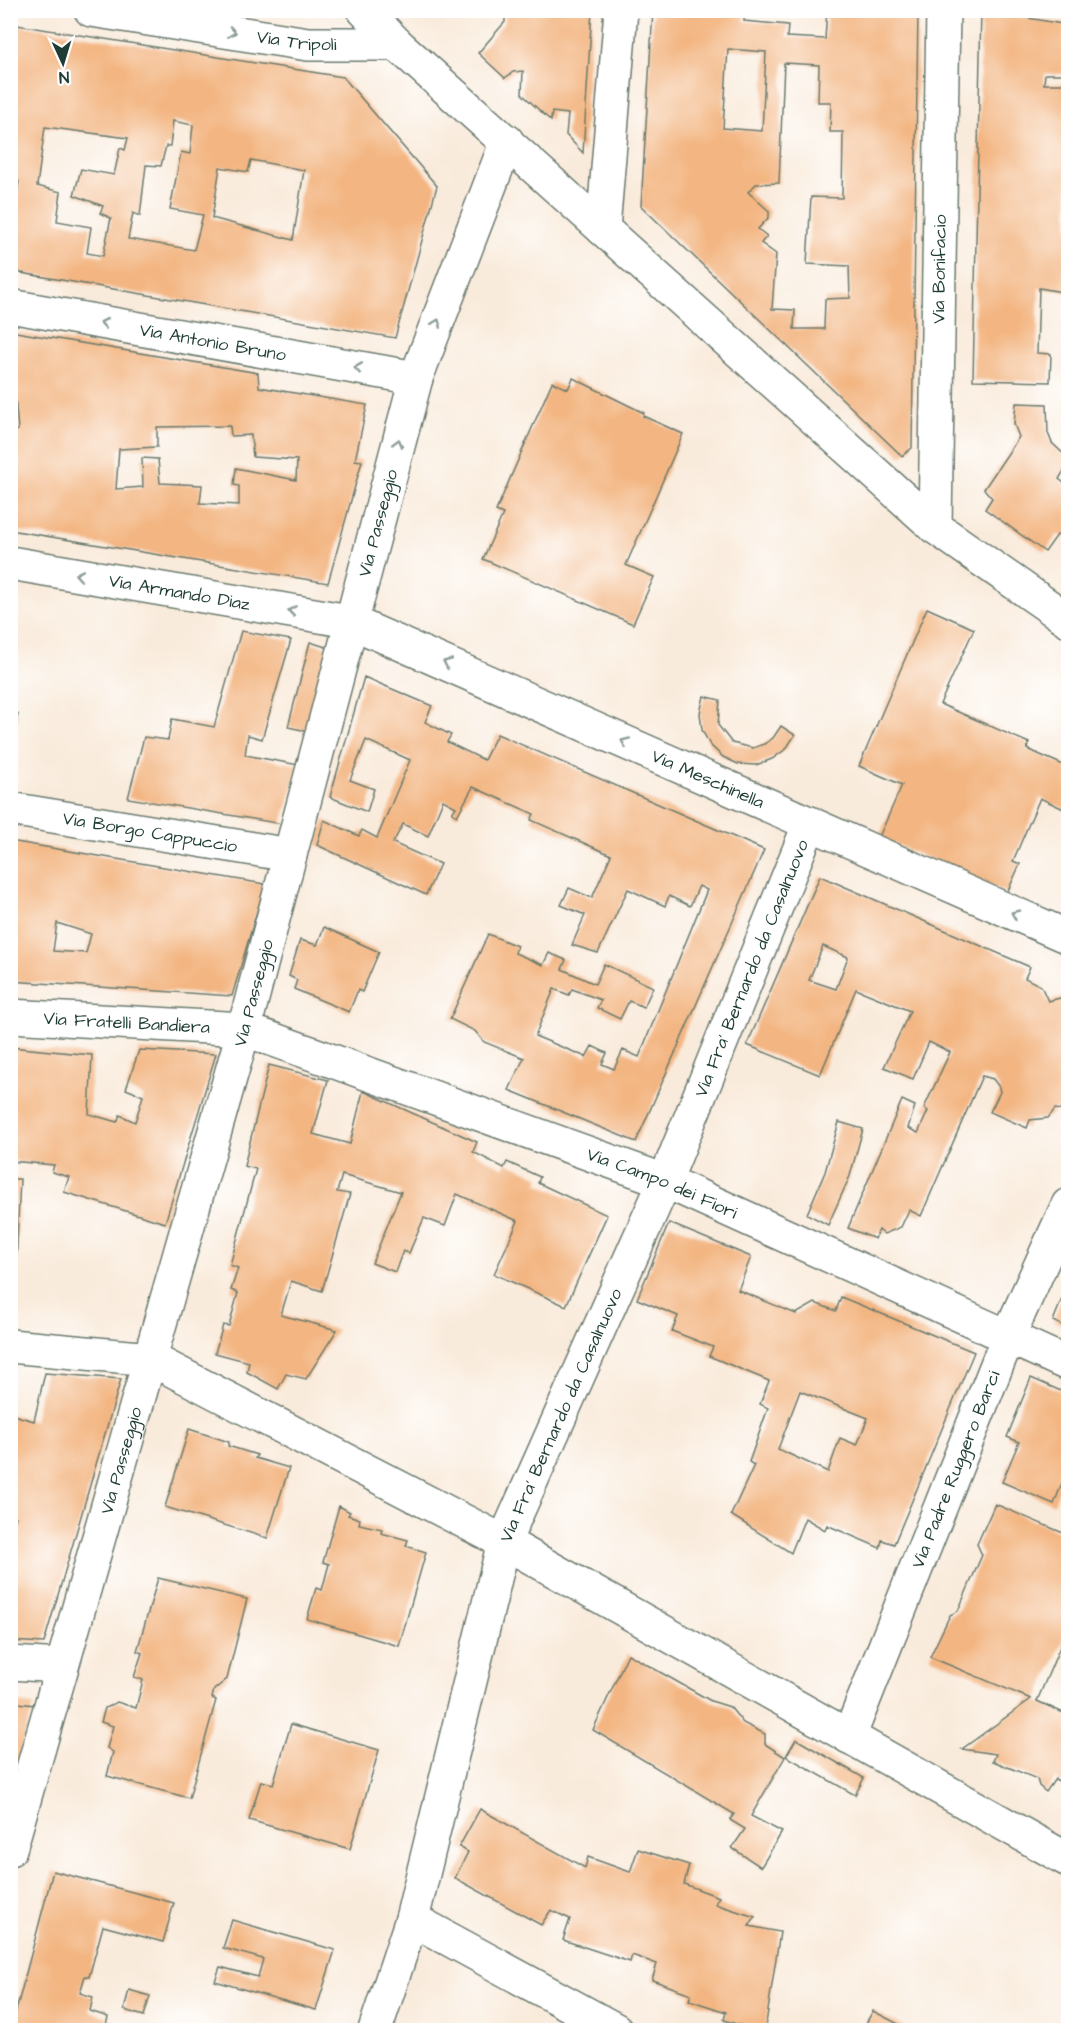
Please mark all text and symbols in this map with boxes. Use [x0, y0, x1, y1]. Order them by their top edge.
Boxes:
street label: Via Tripoli [255, 24, 337, 57]
one-way arrow [227, 26, 237, 38]
north arrow [33, 33, 93, 93]
text: N [58, 66, 70, 88]
street label: Via Bonifacio [926, 214, 952, 324]
one-way arrow [99, 317, 109, 330]
street label: Via Antonio Bruno [138, 317, 288, 367]
one-way arrow [429, 318, 442, 329]
one-way arrow [353, 362, 363, 374]
one-way arrow [391, 438, 403, 449]
street label: Via Passeggio [351, 467, 404, 580]
street label: Via Armando Diaz [107, 568, 252, 616]
one-way arrow [74, 569, 84, 582]
one-way arrow [287, 606, 296, 618]
one-way arrow [442, 659, 453, 671]
one-way arrow [620, 737, 631, 749]
street label: Via Meschinella [648, 743, 768, 814]
street label: Via Borgo Cappuccio [61, 805, 239, 859]
street label: Via Fra' Bernardo da Casalnuovo [688, 836, 815, 1101]
one-way arrow [1010, 909, 1021, 921]
street label: Via Passeggio [227, 936, 280, 1050]
street label: Via Fratelli Bandiera [43, 1005, 211, 1040]
street label: Via Campo dei Fiori [583, 1141, 742, 1225]
street label: Via Fra' Bernardo da Casalnuovo [493, 1284, 628, 1546]
street label: Via Padre Ruggero Barci [905, 1367, 1006, 1572]
street label: Via Passeggio [94, 1404, 148, 1517]

